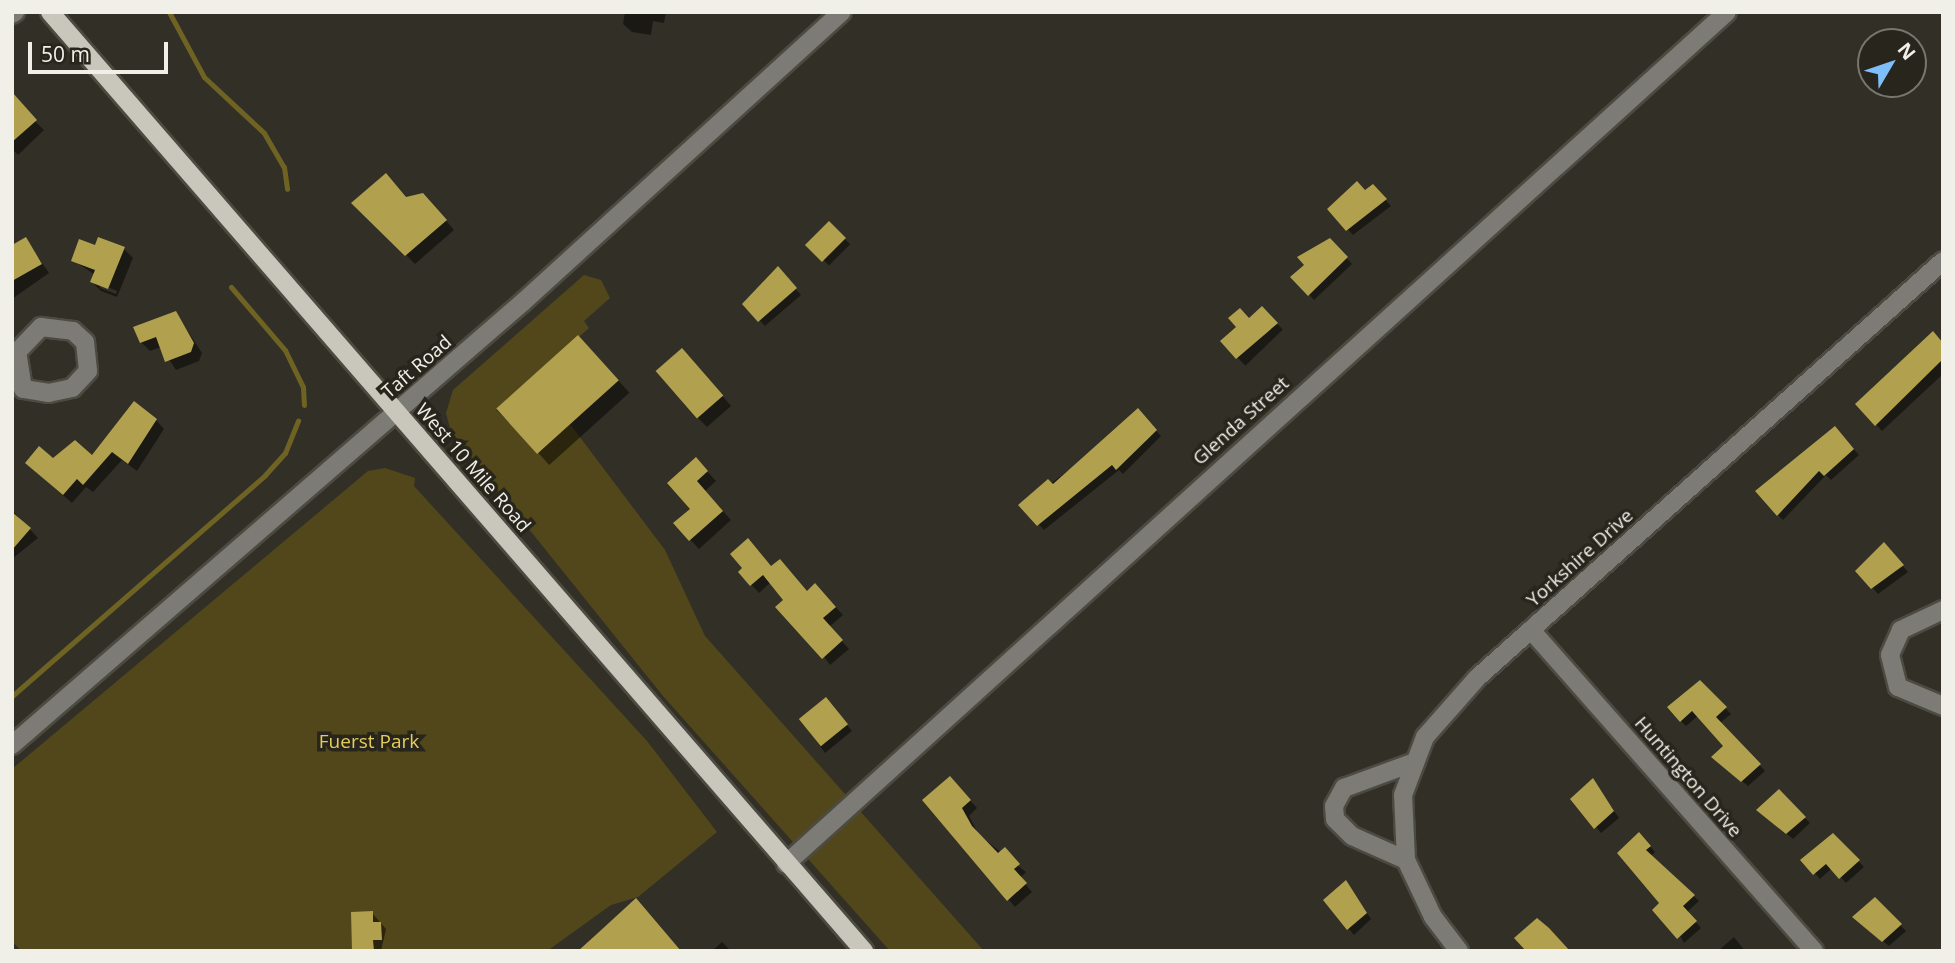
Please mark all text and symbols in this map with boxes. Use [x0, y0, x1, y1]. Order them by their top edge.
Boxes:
scale bar [32, 28, 172, 72]
north arrow [1857, 28, 1927, 98]
text: N [1892, 37, 1922, 65]
text: 50 m [41, 40, 90, 68]
street label: Taft Road [378, 331, 456, 403]
street label: Glenda Street [1188, 372, 1294, 470]
street label: West 10 Mile Road [411, 399, 535, 537]
street label: Yorkshire Drive [1522, 504, 1638, 612]
street label: Huntington Drive [1629, 712, 1747, 842]
park label: Fuerst Park [319, 731, 419, 753]

